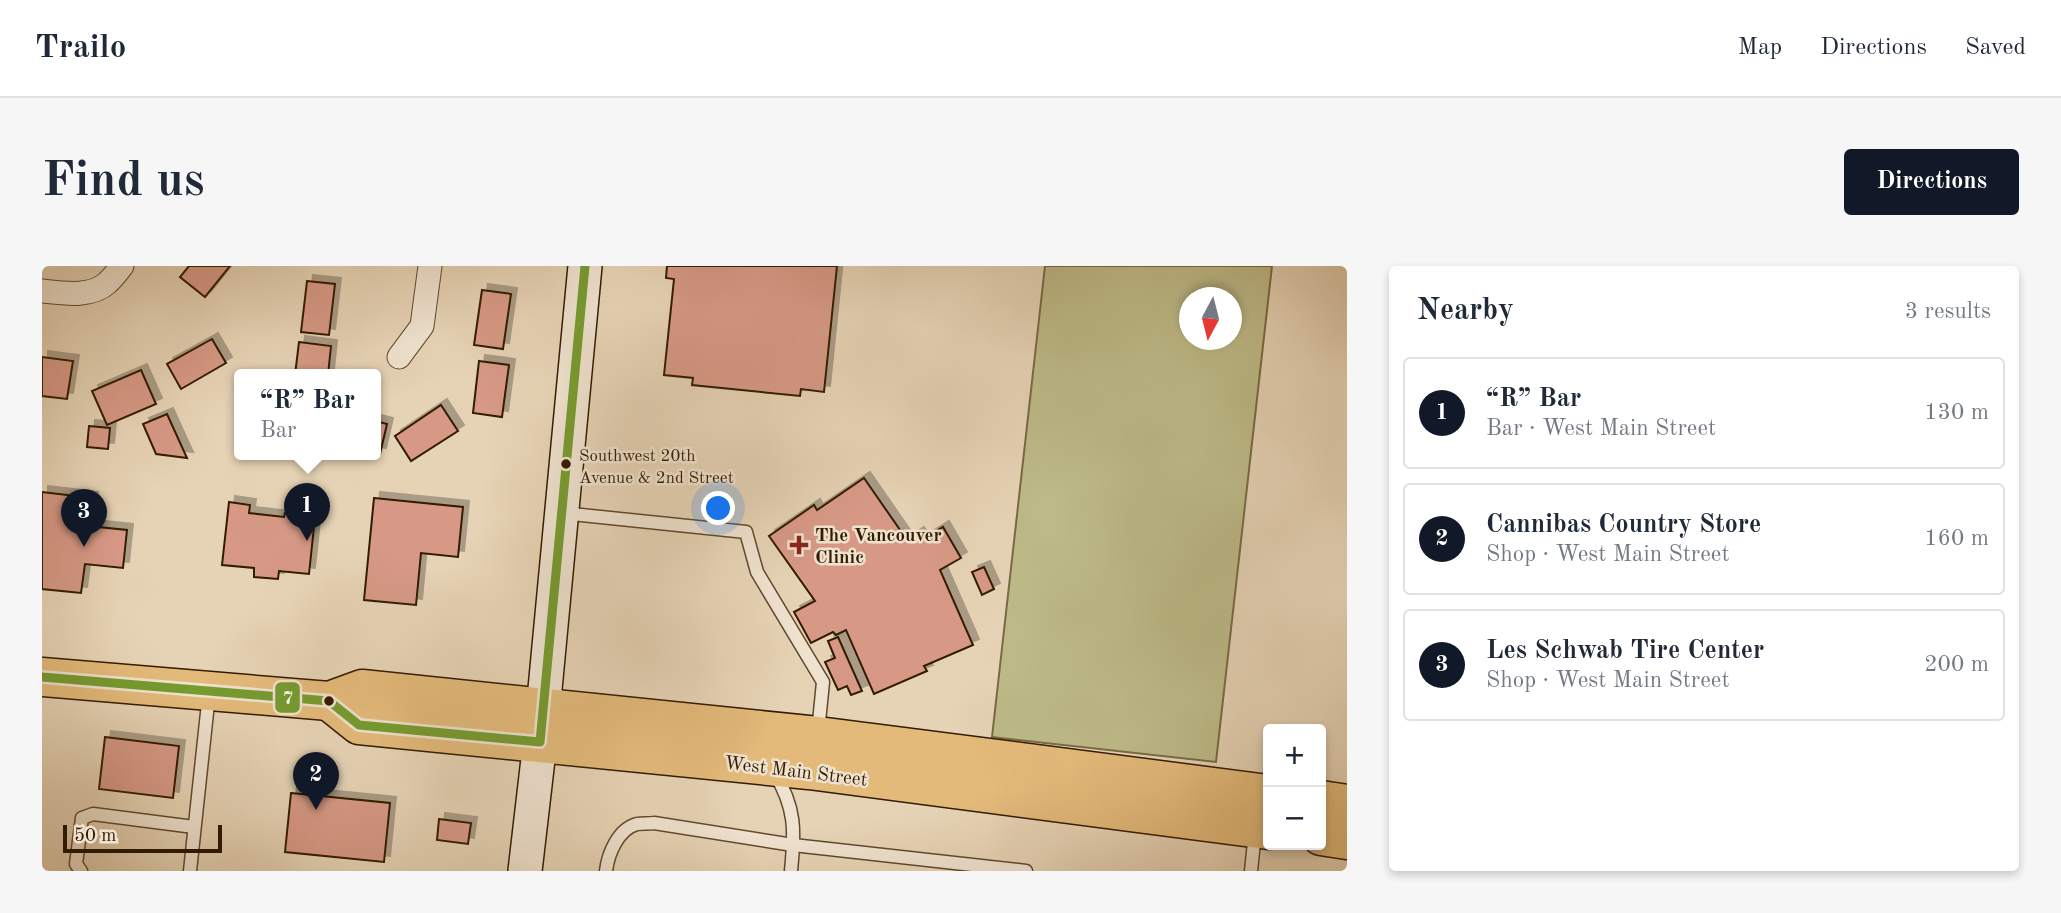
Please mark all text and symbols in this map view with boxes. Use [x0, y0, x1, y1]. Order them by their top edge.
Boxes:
text: Trailo [35, 32, 126, 65]
text: Map [1738, 36, 1782, 60]
text: Directions [1820, 36, 1927, 60]
text: Saved [1965, 36, 2026, 60]
button: Directions [1844, 149, 2019, 215]
text: Find us [42, 158, 205, 207]
north arrow [1179, 287, 1242, 350]
text: Nearby [1417, 296, 1514, 326]
text: 3 results [1905, 300, 1991, 323]
popup [234, 369, 381, 460]
text: “R” Bar [1486, 386, 1581, 412]
text: “R” Bar [260, 388, 355, 414]
text: 1 [1435, 401, 1449, 424]
text: 130 m [1924, 401, 1989, 424]
text: Bar · West Main Street [1486, 417, 1716, 440]
text: Bar [260, 419, 297, 442]
place label: Southwest 20th Avenue & 2nd Street [579, 448, 734, 487]
marker: Southwest 20th Avenue & 2nd Street [559, 457, 573, 471]
pin: 1 [284, 483, 330, 541]
pin: 3 [61, 489, 107, 547]
your location [701, 491, 735, 525]
text: Cannibas Country Store [1486, 512, 1761, 538]
place label: The Vancouver Clinic [815, 527, 942, 568]
text: 2 [1435, 527, 1449, 550]
text: 160 m [1924, 527, 1989, 550]
marker: The Vancouver Clinic [789, 535, 809, 555]
text: Shop · West Main Street [1486, 543, 1729, 566]
text: Les Schwab Tire Center [1486, 638, 1764, 664]
text: 3 [1435, 653, 1449, 676]
text: 200 m [1924, 653, 1989, 676]
text: Shop · West Main Street [1486, 669, 1729, 692]
line badge: 7 [274, 681, 301, 714]
text: 7 [282, 690, 294, 709]
unlabelled marker [322, 694, 336, 708]
map controls [1263, 724, 1326, 850]
button: + [1263, 724, 1326, 787]
pin: 2 [293, 752, 339, 810]
street label: West Main Street [723, 754, 868, 791]
button: − [1263, 787, 1326, 850]
scale bar [63, 822, 222, 854]
text: 50 m [74, 827, 116, 846]

